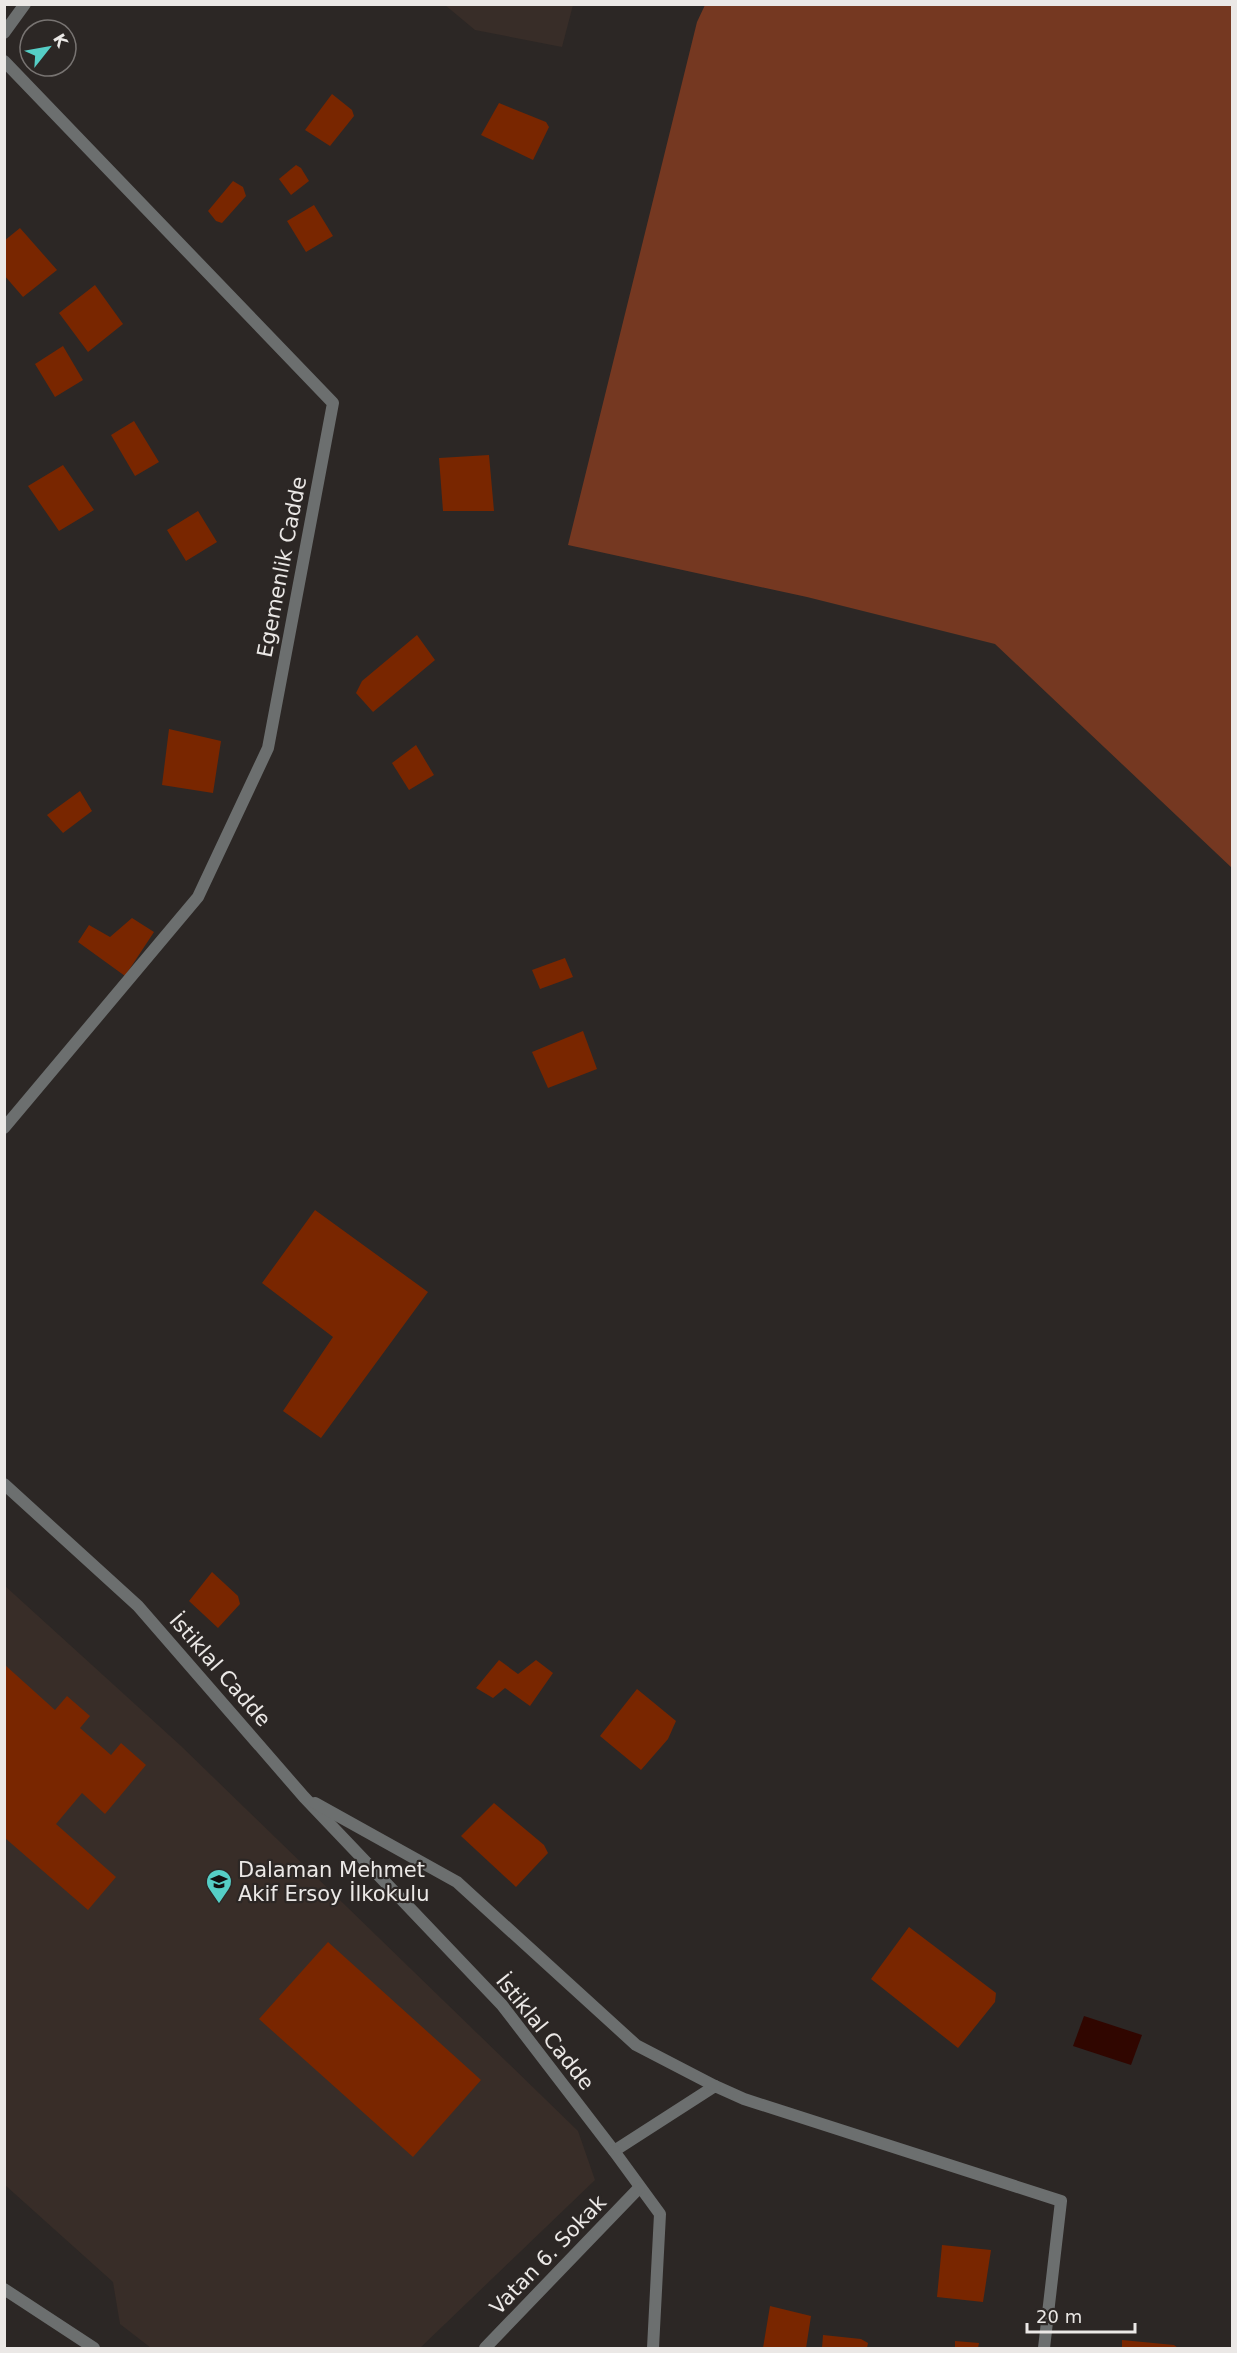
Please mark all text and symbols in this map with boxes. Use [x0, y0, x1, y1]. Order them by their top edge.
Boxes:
north arrow [18, 18, 78, 78]
text: K [49, 30, 72, 51]
street label: Egemenlik Cadde [253, 474, 311, 660]
street label: İstiklal Cadde [164, 1608, 276, 1731]
place label: Dalaman Mehmet Akif Ersoy İlkokulu [238, 1858, 429, 1906]
school or university icon: Dalaman Mehmet Akif Ersoy İlkokulu [204, 1867, 234, 1905]
street label: İstiklal Cadde [491, 1969, 600, 2095]
street label: Vatan 6. Sokak [485, 2190, 612, 2320]
scale bar [1027, 2296, 1135, 2334]
text: 20 m [1036, 2306, 1082, 2327]

